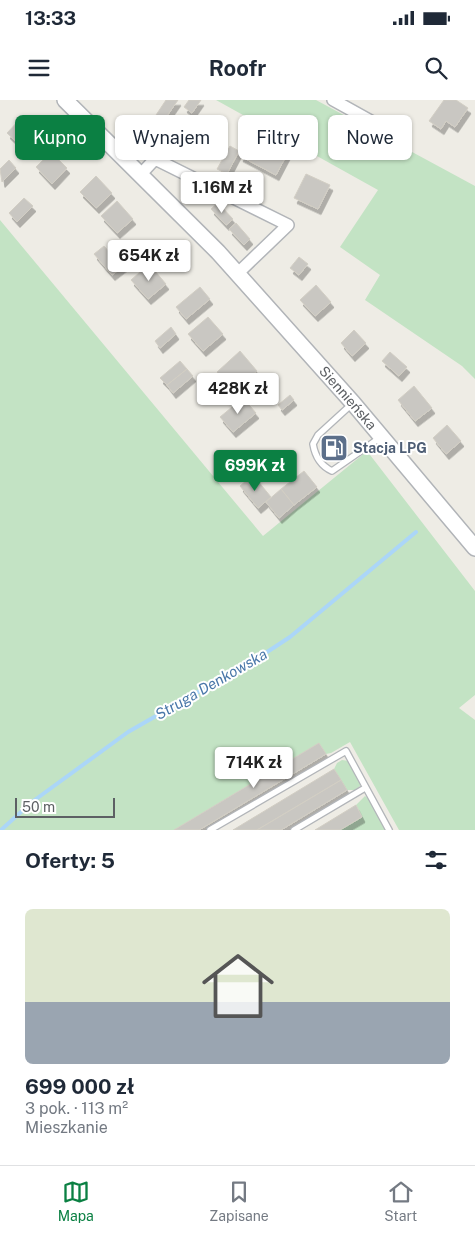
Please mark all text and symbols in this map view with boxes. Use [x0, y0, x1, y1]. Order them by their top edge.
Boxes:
text: 13:33 [25, 7, 76, 29]
icon: menu [25, 54, 53, 82]
icon: search [422, 54, 450, 82]
text: Roofr [209, 55, 266, 81]
chip: Kupno [15, 115, 105, 160]
chip: Wynajem [115, 115, 228, 160]
chip: Filtry [238, 115, 318, 160]
chip: Nowe [328, 115, 412, 160]
pin: 1.16M zł [170, 172, 274, 214]
text: 1.16M zł [192, 178, 252, 197]
pin: 654K zł [103, 240, 195, 282]
text: 654K zł [119, 246, 179, 265]
street label: Siennieńska [316, 363, 380, 433]
pin: 428K zł [192, 372, 284, 415]
text: 428K zł [208, 379, 268, 398]
fuel station icon: Stacja LPG [319, 433, 349, 463]
place label: Stacja LPG [353, 440, 427, 456]
pin: 699K zł [209, 450, 301, 492]
text: 699K zł [225, 456, 285, 475]
water label: Struga Denkowska [152, 645, 270, 723]
pin: 714K zł [208, 746, 300, 789]
text: 714K zł [226, 753, 282, 772]
scale bar [15, 795, 115, 818]
text: 50 m [22, 799, 55, 815]
icon: filters [422, 846, 450, 874]
text: Oferty: 5 [25, 848, 115, 873]
icon: home [193, 941, 283, 1031]
text: 699 000 zł [25, 1074, 135, 1099]
text: 3 pok. · 113 m² [25, 1099, 128, 1118]
text: Mieszkanie [25, 1118, 108, 1137]
tab: Mapa [58, 1178, 94, 1224]
tab: Zapisane [209, 1178, 269, 1224]
tab: Start [384, 1178, 417, 1224]

